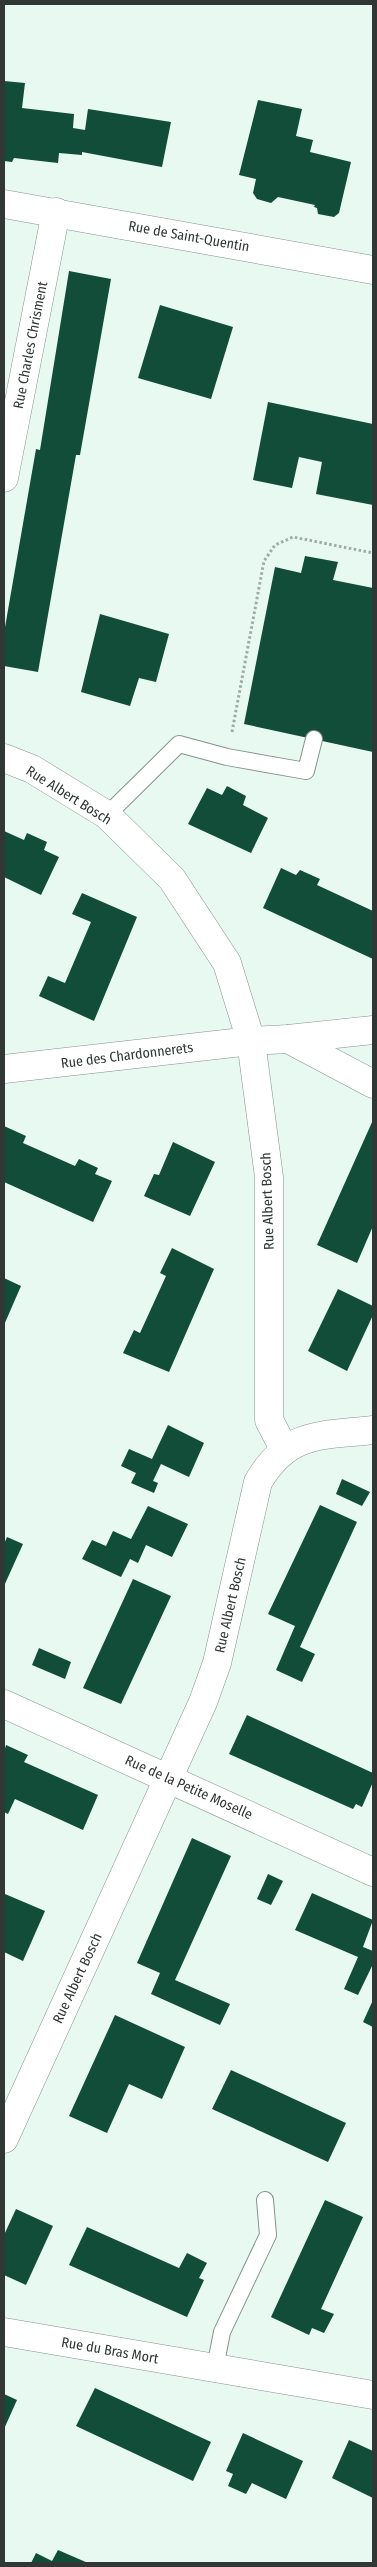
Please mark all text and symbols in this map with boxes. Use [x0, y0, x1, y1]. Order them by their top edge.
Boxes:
street label: Rue de Saint-Quentin [127, 217, 251, 256]
street label: Rue Charles Chrisment [10, 280, 51, 410]
street label: Rue Albert Bosch [23, 762, 115, 829]
street label: Rue des Chardonnerets [60, 1039, 194, 1072]
street label: Rue Albert Bosch [257, 1152, 278, 1250]
street label: Rue Albert Bosch [211, 1556, 250, 1655]
street label: Rue de la Petite Moselle [122, 1752, 255, 1823]
street label: Rue Albert Bosch [49, 1930, 106, 2026]
street label: Rue du Bras Mort [60, 2334, 160, 2367]

